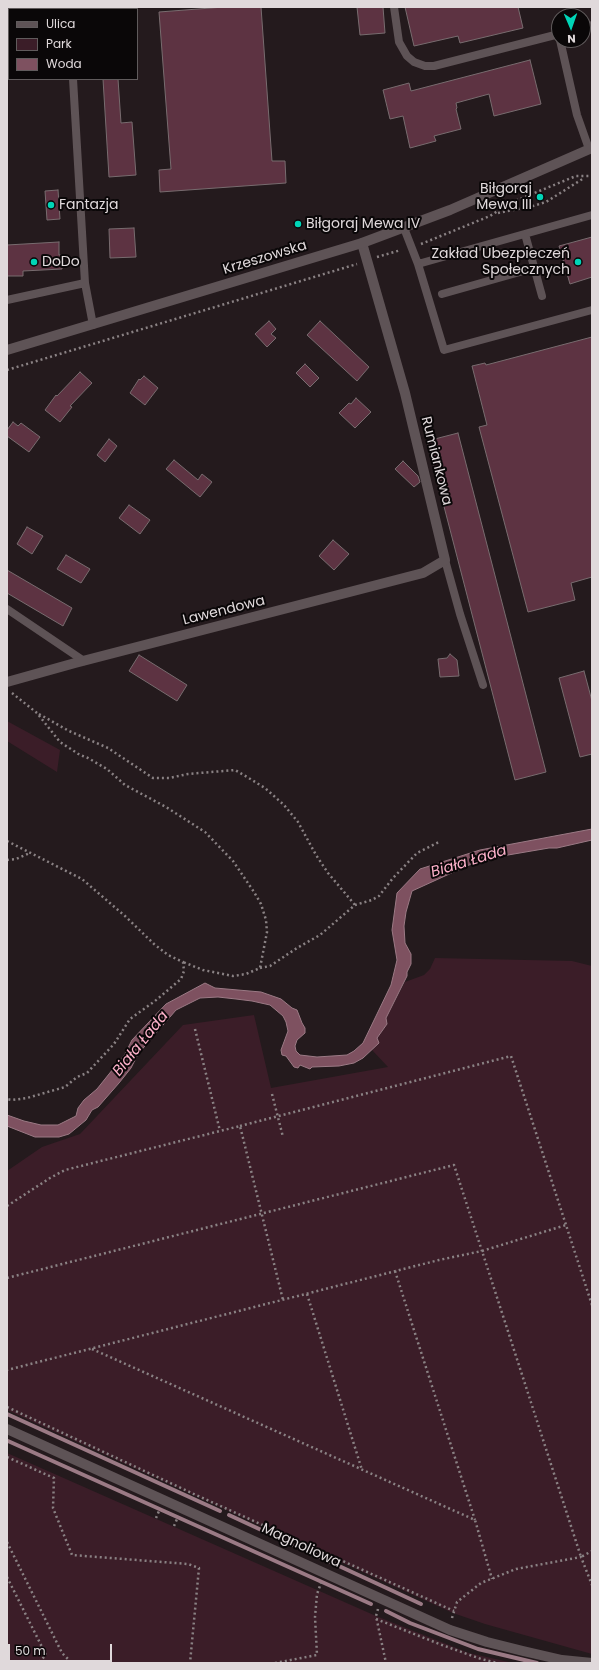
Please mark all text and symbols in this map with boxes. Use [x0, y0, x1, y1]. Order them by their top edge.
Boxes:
legend [8, 8, 138, 80]
north arrow [551, 8, 591, 48]
text: Ulica [46, 15, 75, 32]
text: N [567, 31, 576, 47]
text: Park [46, 35, 72, 52]
text: Woda [46, 55, 82, 72]
place label: Biłgoraj Mewa III [476, 181, 532, 214]
marker: Biłgoraj Mewa III [535, 192, 545, 202]
place label: Fantazja [59, 197, 118, 213]
marker: Fantazja [46, 200, 56, 210]
place label: Biłgoraj Mewa IV [306, 216, 420, 232]
marker: Biłgoraj Mewa IV [293, 219, 303, 229]
street label: Krzeszowska [221, 237, 309, 279]
place label: Zakład Ubezpieczeń Społecznych [432, 246, 570, 278]
place label: DoDo [42, 254, 80, 270]
marker: DoDo [29, 257, 39, 267]
marker: Zakład Ubezpieczeń Społecznych [573, 257, 583, 267]
street label: Rumiankowa [417, 415, 455, 507]
street label: Lawendowa [181, 593, 267, 629]
water label: Biała Łada [429, 842, 509, 882]
water label: Biała Łada [109, 1008, 173, 1080]
street label: Magnoliowa [259, 1520, 343, 1572]
scale bar [10, 1636, 114, 1662]
text: 50 m [15, 1642, 46, 1659]

